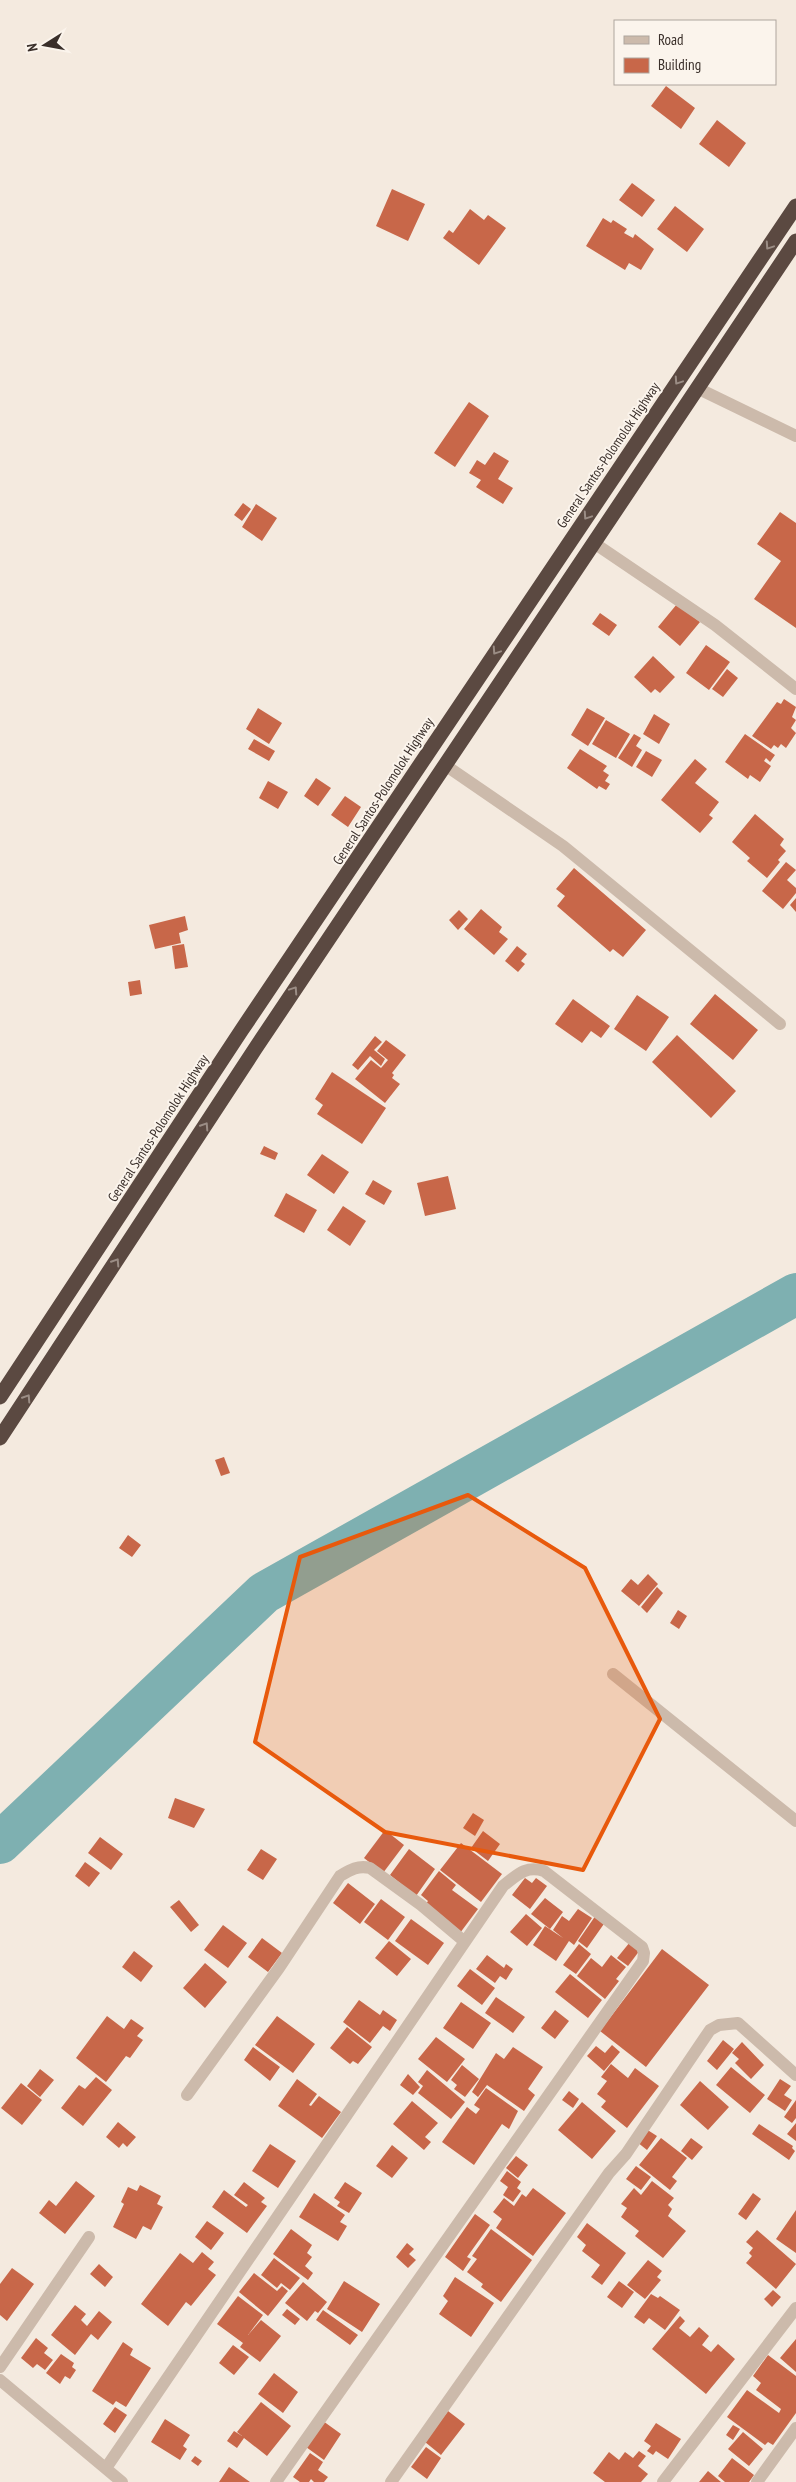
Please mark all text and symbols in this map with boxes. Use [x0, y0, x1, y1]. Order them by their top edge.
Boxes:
north arrow [20, 20, 70, 70]
legend [614, 20, 776, 85]
text: Road [658, 30, 684, 49]
text: N [23, 42, 42, 53]
text: Building [658, 55, 701, 74]
one-way arrow [766, 241, 775, 250]
one-way arrow [674, 376, 684, 385]
street label: General Santos-Polomolok Highway [552, 378, 664, 531]
one-way arrow [584, 510, 593, 520]
one-way arrow [493, 645, 502, 654]
street label: General Santos-Polomolok Highway [329, 713, 438, 868]
one-way arrow [288, 986, 297, 996]
street label: General Santos-Polomolok Highway [104, 1050, 213, 1205]
one-way arrow [198, 1122, 208, 1131]
one-way arrow [109, 1258, 119, 1267]
one-way arrow [20, 1394, 30, 1403]

